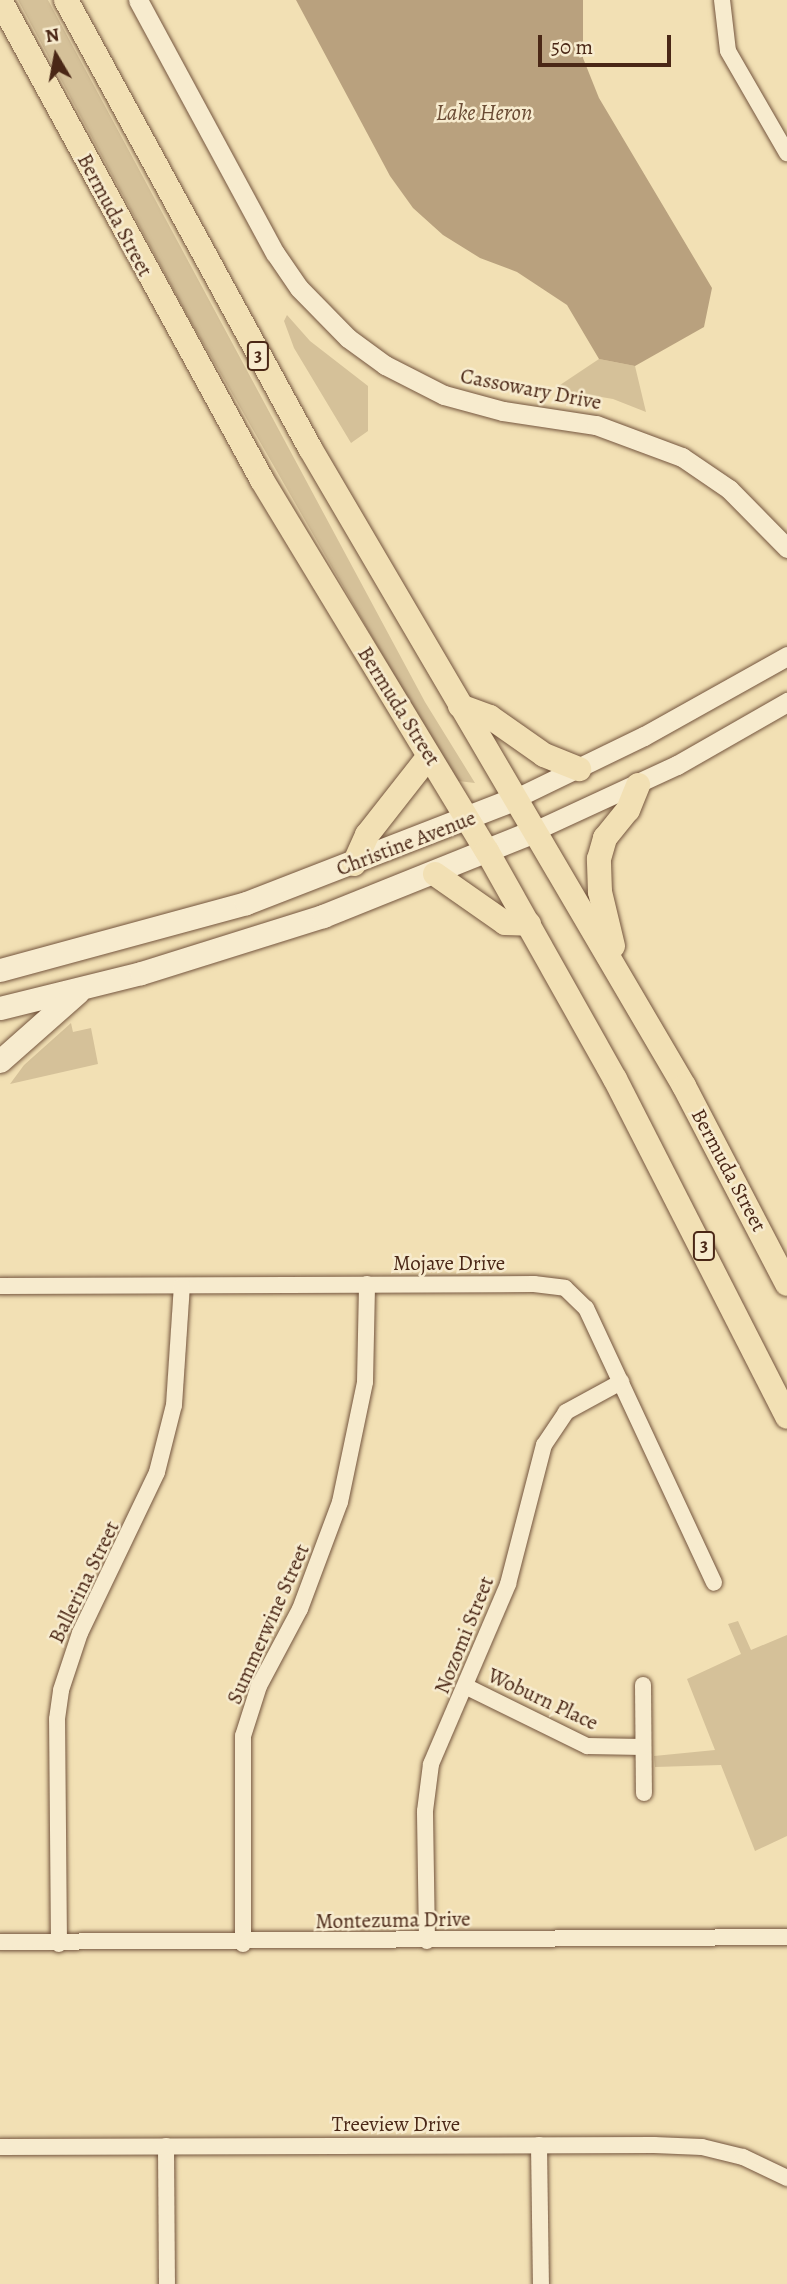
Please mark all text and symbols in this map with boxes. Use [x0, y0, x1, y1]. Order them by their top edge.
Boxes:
north arrow [21, 21, 91, 91]
text: N [43, 21, 61, 49]
scale bar [542, 21, 675, 65]
text: 50 m [551, 33, 593, 61]
water label: Lake Heron [436, 99, 532, 127]
street label: Bermuda Street [72, 149, 158, 281]
road number: 3 [246, 340, 270, 372]
street label: Cassowary Drive [458, 363, 604, 415]
street label: Bermuda Street [352, 642, 446, 770]
street label: Christine Avenue [333, 805, 479, 881]
street label: Bermuda Street [686, 1104, 772, 1236]
road number: 3 [692, 1230, 716, 1262]
street label: Mojave Drive [393, 1250, 505, 1276]
street label: Ballerina Street [44, 1517, 124, 1647]
street label: Summerwine Street [221, 1540, 315, 1708]
street label: Nozomi Street [429, 1573, 499, 1697]
street label: Woburn Place [484, 1663, 602, 1735]
street label: Montezuma Drive [315, 1906, 471, 1934]
street label: Treeview Drive [332, 2111, 460, 2137]

